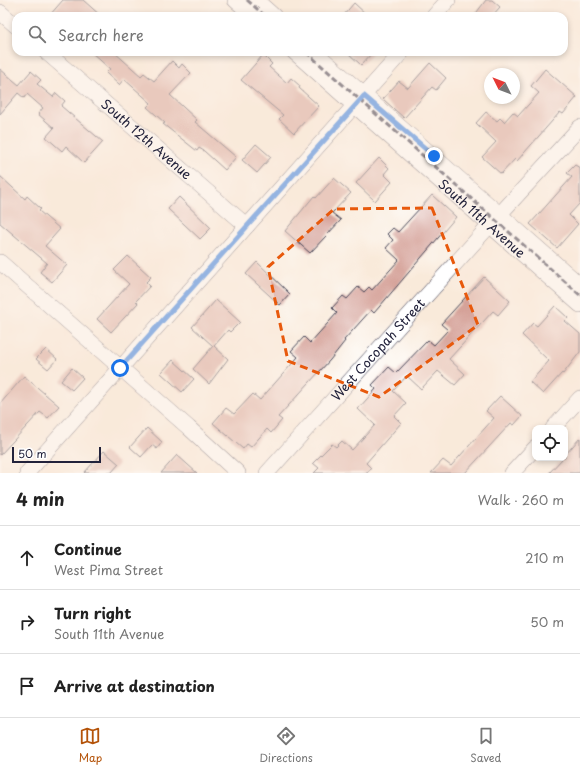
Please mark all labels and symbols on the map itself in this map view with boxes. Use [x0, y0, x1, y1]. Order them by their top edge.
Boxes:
north arrow [484, 68, 520, 104]
street label: South 12th Avenue [97, 94, 196, 183]
route end [425, 147, 443, 165]
street label: South 11th Avenue [435, 174, 530, 262]
street label: West Cocopah Street [326, 294, 429, 405]
route start [111, 359, 129, 377]
scale bar [12, 445, 101, 464]

